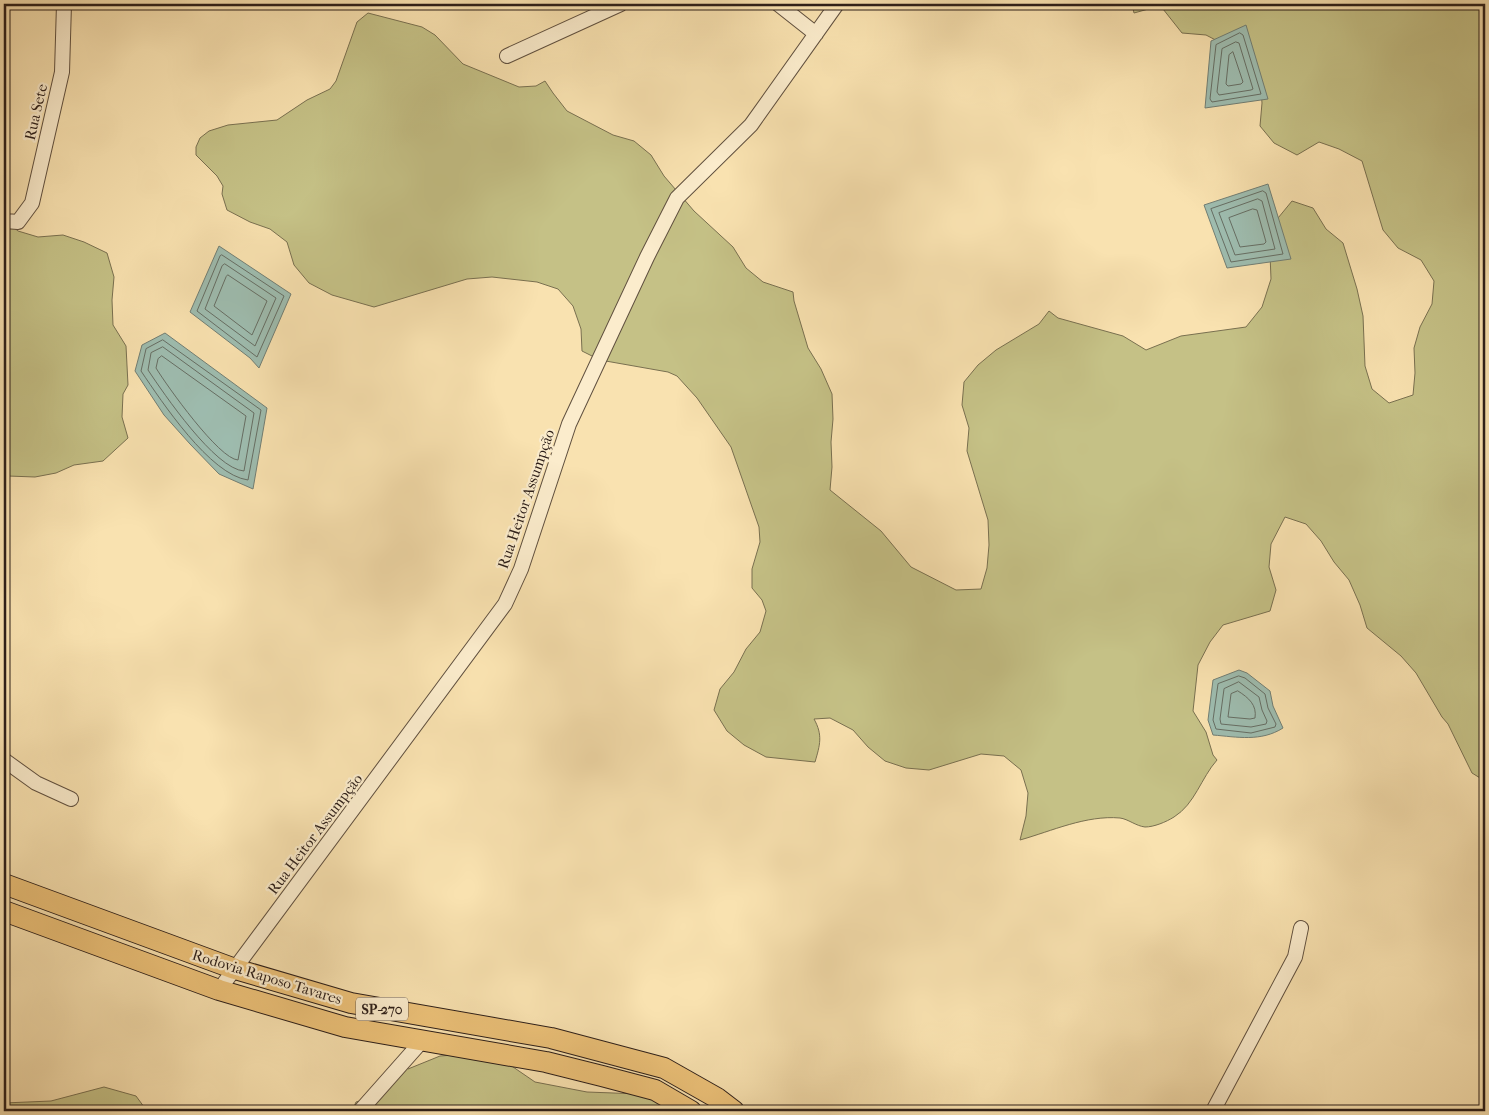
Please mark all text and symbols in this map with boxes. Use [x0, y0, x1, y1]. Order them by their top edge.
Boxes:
street label: Rua Sete [21, 82, 51, 142]
street label: Rua Heitor Assumpção [494, 427, 558, 571]
street label: Rua Heitor Assumpção [264, 770, 366, 898]
street label: Rodovia Raposo Tavares [190, 946, 344, 1008]
road number: SP-270 [356, 998, 408, 1021]

